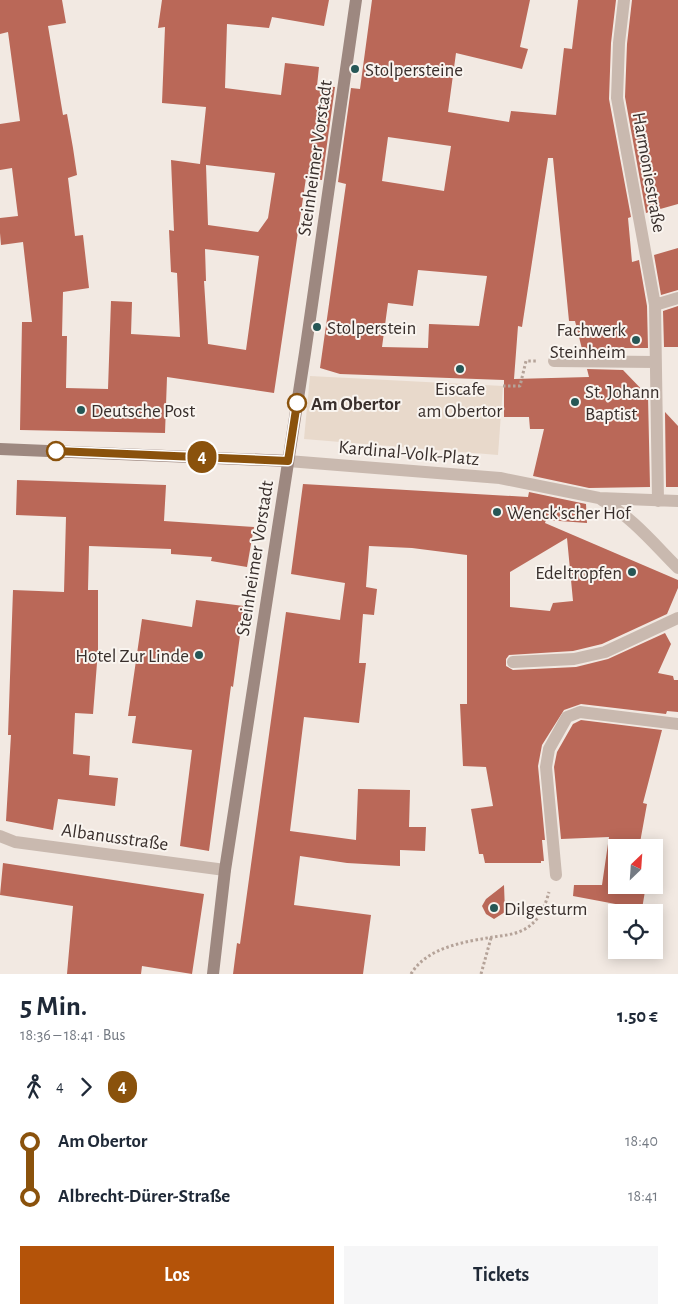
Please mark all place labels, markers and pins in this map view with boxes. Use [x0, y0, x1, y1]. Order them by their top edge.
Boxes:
place label: Stolpersteine [365, 61, 463, 80]
marker: Stolpersteine [349, 63, 361, 75]
place label: Stolperstein [327, 319, 416, 338]
marker: Stolperstein [311, 321, 323, 333]
place label: Fachwerk Steinheim [550, 321, 626, 362]
marker: Fachwerk Steinheim [630, 334, 642, 346]
marker: Eiscafe am Obertor [454, 363, 466, 375]
place label: Eiscafe am Obertor [418, 380, 502, 421]
place label: St. Johann Baptist [585, 383, 660, 424]
marker: Am Obertor [287, 393, 307, 413]
place label: Am Obertor [311, 395, 401, 414]
marker: St. Johann Baptist [569, 396, 581, 408]
place label: Deutsche Post [91, 402, 195, 421]
marker: Deutsche Post [75, 404, 87, 416]
unlabelled marker [46, 441, 66, 461]
place label: Wenck'scher Hof [507, 504, 632, 523]
marker: Wenck'scher Hof [491, 506, 503, 518]
place label: Edeltropfen [535, 564, 622, 583]
marker: Edeltropfen [626, 566, 638, 578]
place label: Hotel Zur Linde [75, 647, 189, 666]
marker: Hotel Zur Linde [193, 649, 205, 661]
place label: Dilgesturm [504, 900, 588, 919]
marker: Dilgesturm [488, 902, 500, 914]

